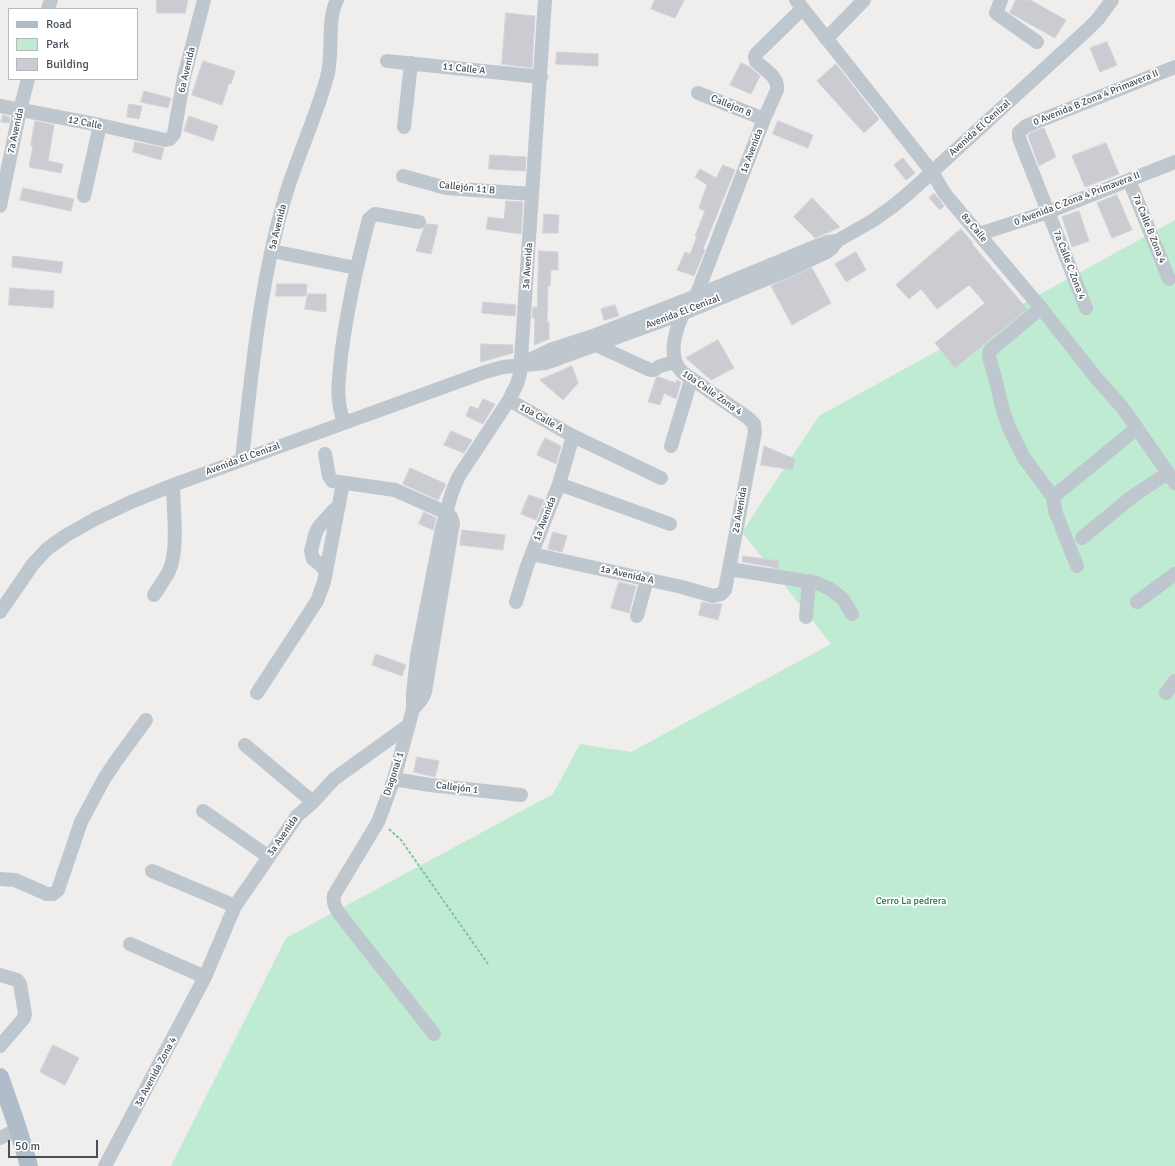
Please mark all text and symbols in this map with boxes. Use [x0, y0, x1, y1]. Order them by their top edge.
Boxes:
legend [8, 8, 138, 80]
text: Road [46, 17, 72, 32]
text: Park [46, 37, 69, 52]
street label: 6a Avenida [176, 46, 198, 94]
text: Building [46, 57, 89, 72]
street label: 11 Calle A [442, 61, 486, 77]
street label: 0 Avenida B Zona 4 Primavera II [1032, 67, 1160, 129]
street label: Callejon 8 [709, 92, 753, 120]
street label: Avenida El Cenizal [947, 97, 1013, 159]
street label: 7a Avenida [5, 107, 27, 155]
street label: 12 Calle [67, 114, 103, 132]
street label: 1a Avenida [738, 127, 766, 175]
street label: 0 Avenida C Zona 4 Primavera II [1012, 169, 1142, 229]
street label: Callejón 11 B [438, 179, 496, 197]
street label: 7a Calle B Zona 4 [1130, 193, 1168, 265]
street label: 5a Avenida [267, 203, 289, 251]
street label: 8a Calle [958, 211, 990, 245]
street label: 7a Calle C Zona 4 [1050, 229, 1088, 301]
street label: 3a Avenida [520, 242, 536, 290]
street label: Avenida El Cenizal [644, 292, 722, 332]
street label: 10a Calle Zona 4 [680, 368, 744, 418]
street label: 10a Calle A [517, 401, 565, 435]
street label: Avenida El Cenizal [204, 440, 282, 478]
street label: 2a Avenida [730, 486, 750, 534]
street label: 1a Avenida [531, 495, 559, 543]
street label: 1a Avenida A [599, 563, 655, 587]
street label: Diagonal 1 [381, 750, 407, 798]
street label: Callejón 1 [435, 779, 479, 797]
street label: 3a Avenida [265, 813, 301, 859]
park label: Cerro La pedrera [876, 895, 946, 907]
street label: 3a Avenida Zona 4 [133, 1035, 179, 1109]
scale bar [10, 1132, 100, 1158]
text: 50 m [15, 1139, 40, 1154]

